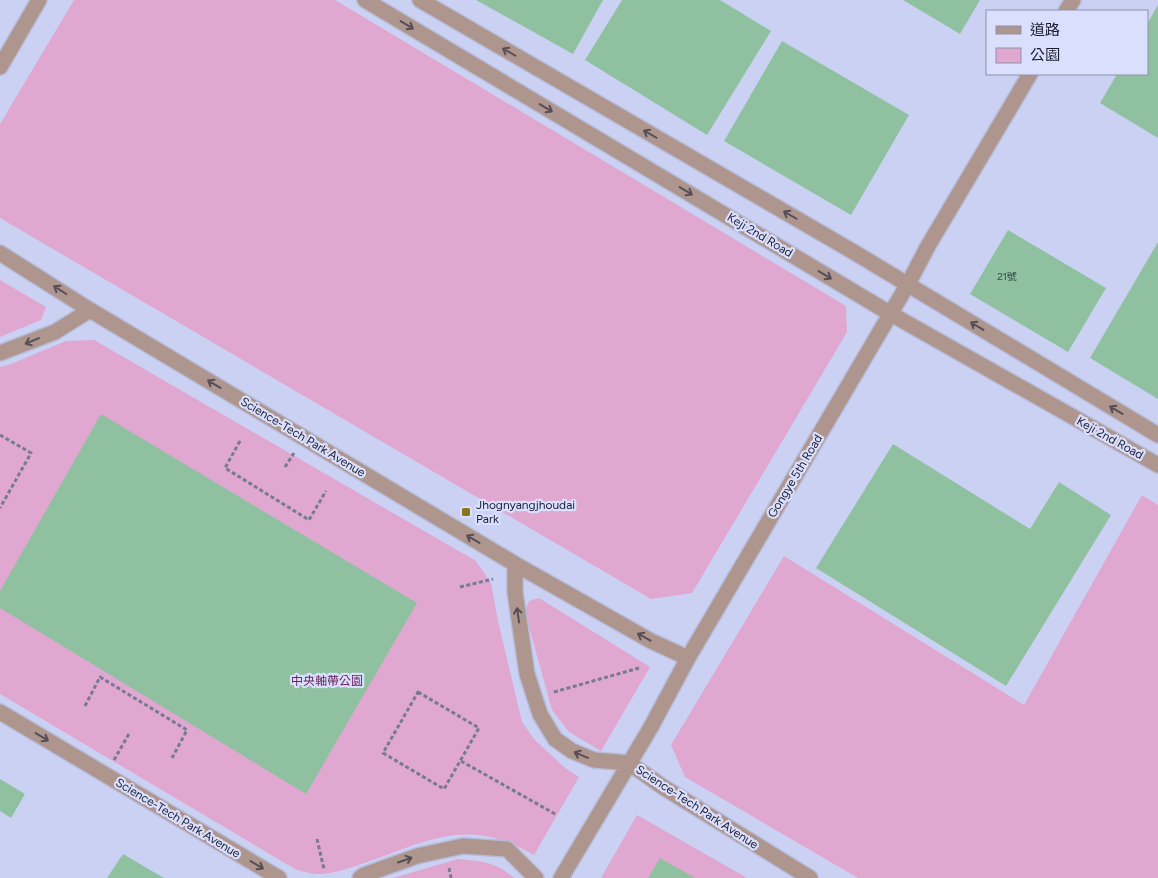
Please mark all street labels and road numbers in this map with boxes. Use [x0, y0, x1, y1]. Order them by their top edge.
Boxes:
street label: Keji 2nd Road [725, 210, 795, 260]
street label: Science-Tech Park Avenue [238, 394, 368, 480]
street label: Keji 2nd Road [1074, 414, 1146, 462]
street label: Gongye 5th Road [765, 432, 825, 520]
street label: Science-Tech Park Avenue [633, 762, 761, 852]
street label: Science-Tech Park Avenue [113, 775, 243, 861]

